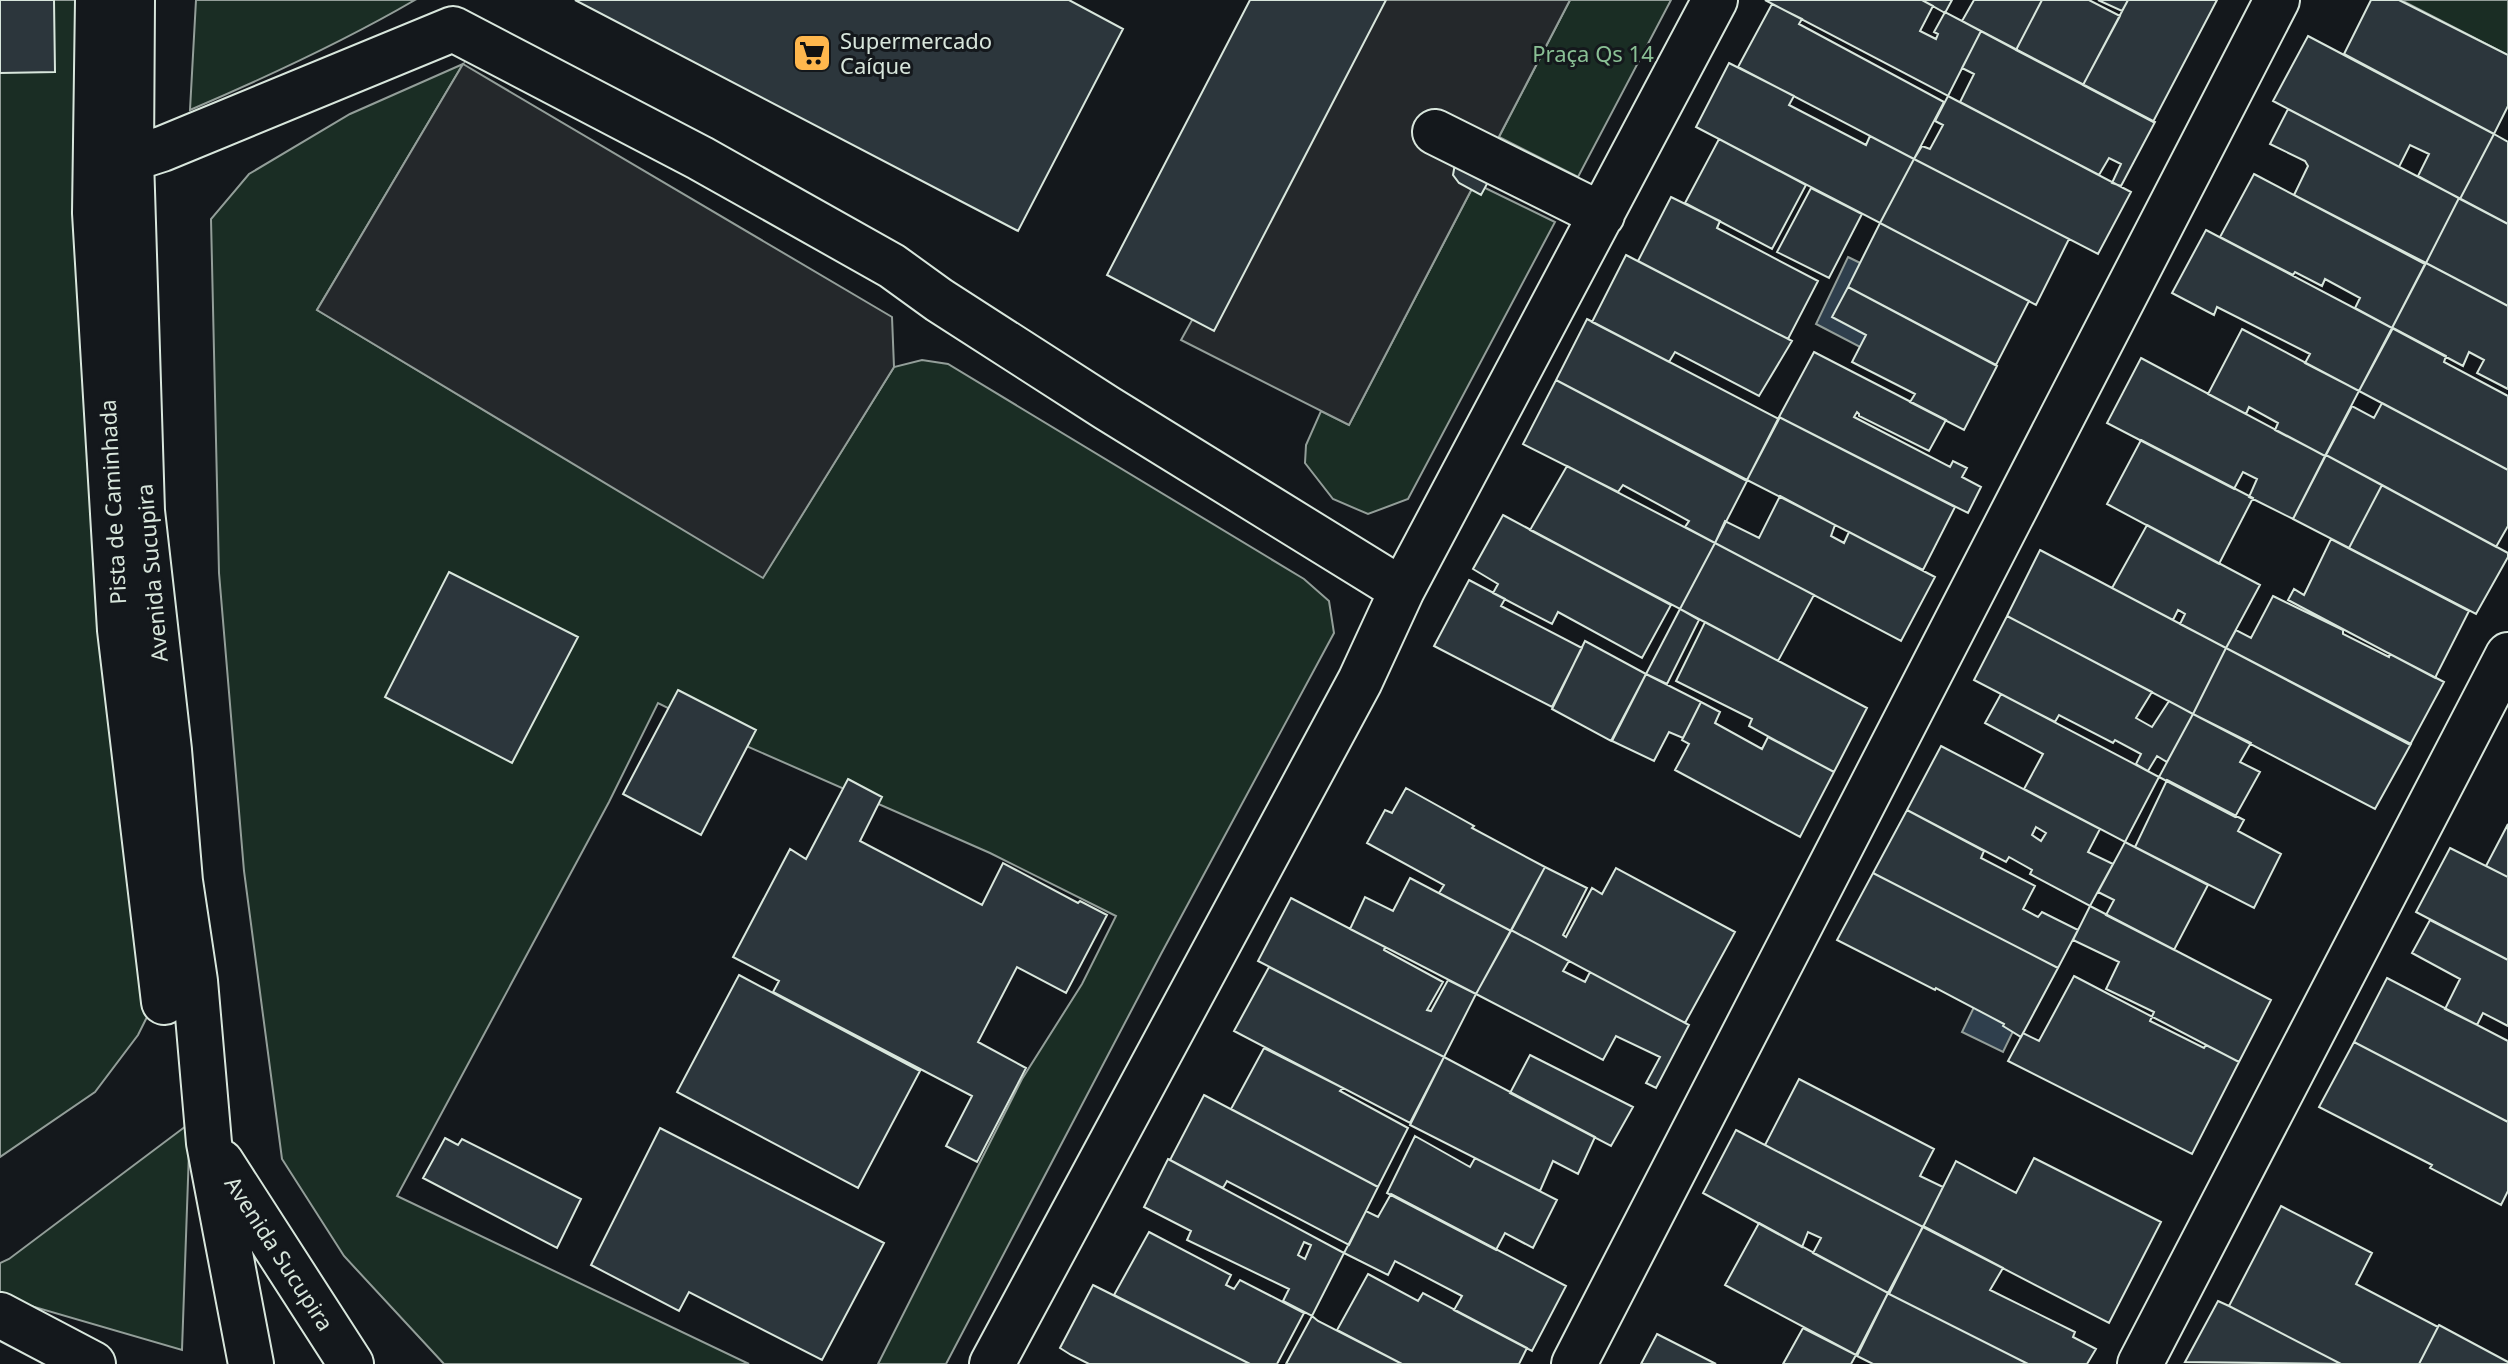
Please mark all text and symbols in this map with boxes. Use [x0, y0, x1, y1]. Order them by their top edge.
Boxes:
place label: Supermercado Caíque [840, 25, 992, 80]
supermarket icon: Supermercado Caíque [791, 32, 833, 74]
park label: Praça Qs 14 [1532, 38, 1654, 68]
street label: Pista de Caminhada [92, 399, 132, 605]
street label: Avenida Sucupira [128, 483, 174, 663]
street label: Avenida Sucupira [219, 1170, 341, 1336]

